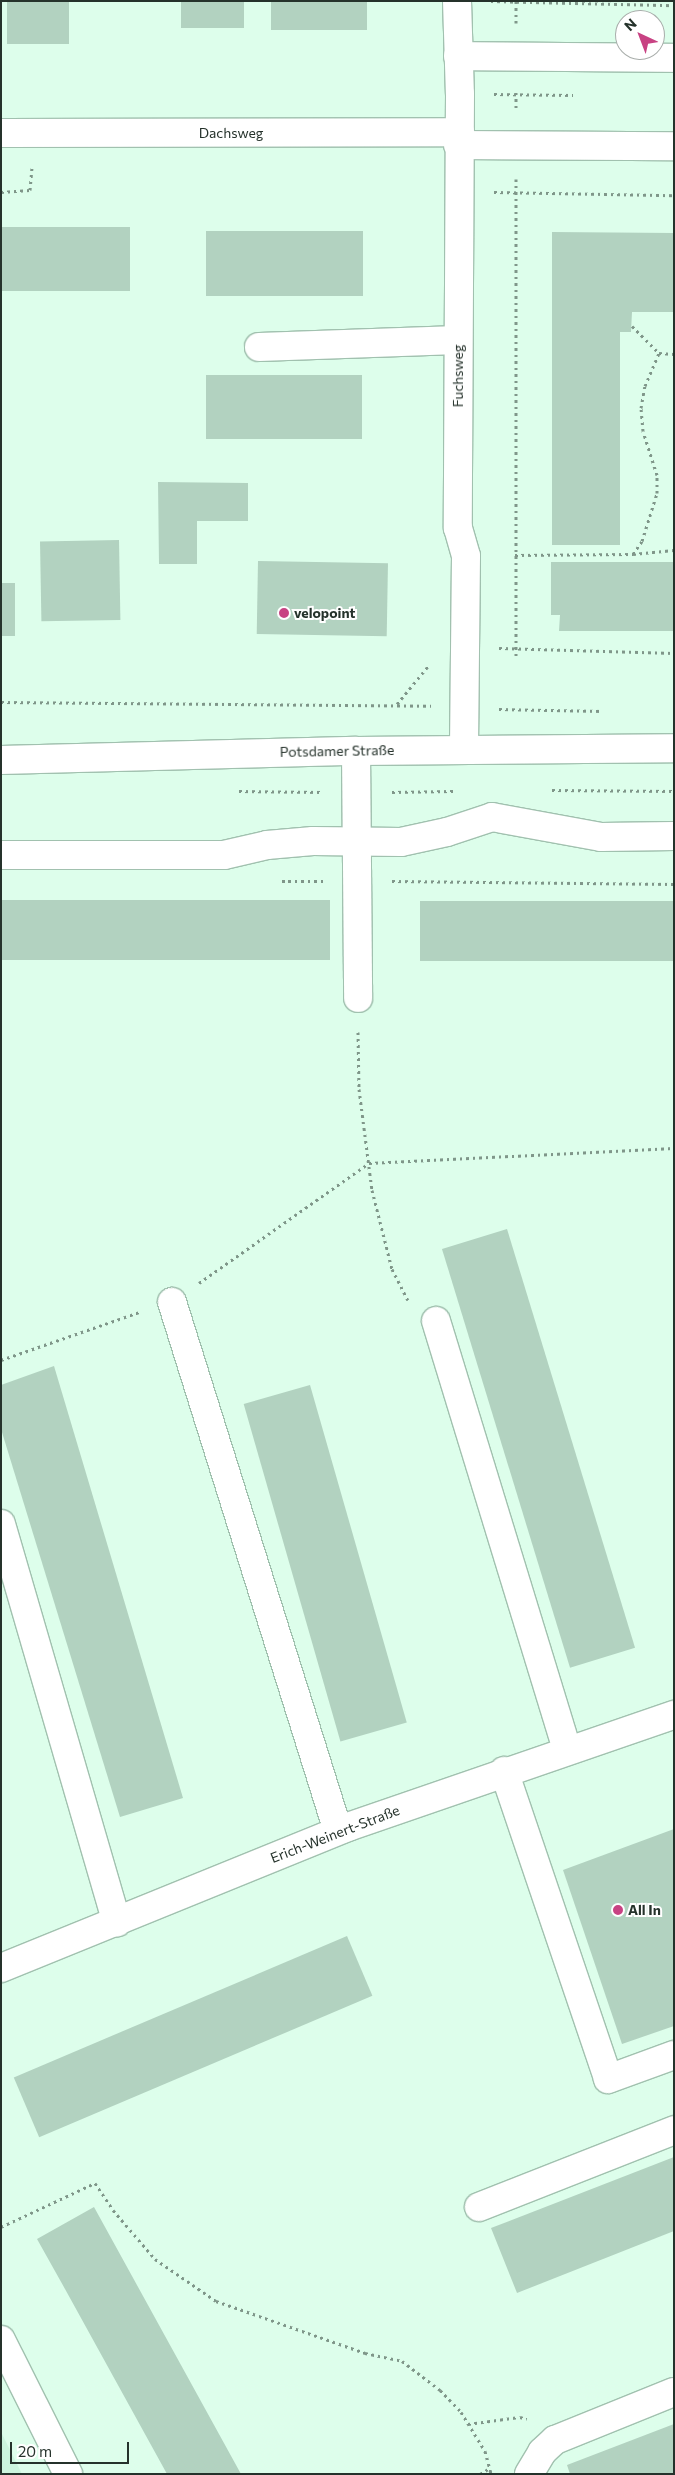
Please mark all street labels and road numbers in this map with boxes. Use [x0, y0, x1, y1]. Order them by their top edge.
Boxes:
street label: Dachsweg [199, 125, 263, 141]
street label: Fuchsweg [450, 345, 466, 407]
street label: Potsdamer Straße [280, 742, 394, 760]
street label: Erich-Weinert-Straße [268, 1802, 402, 1866]

